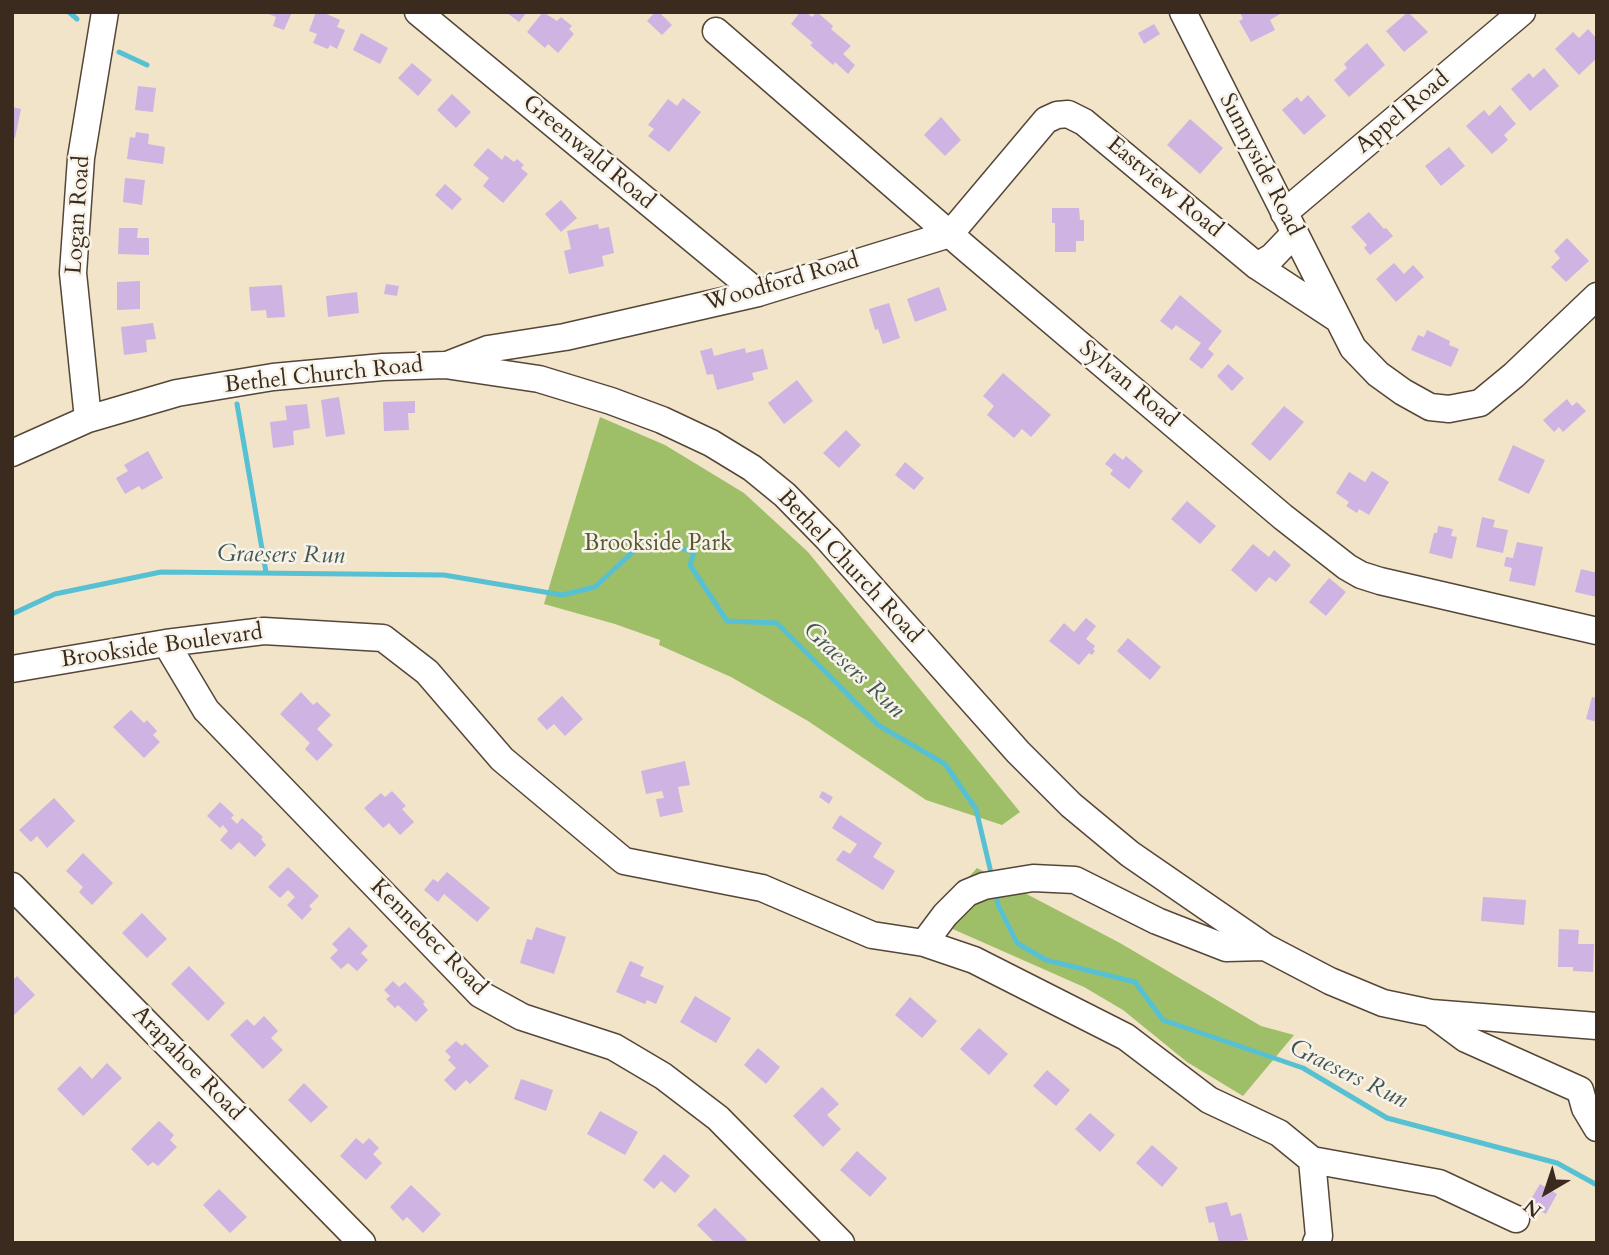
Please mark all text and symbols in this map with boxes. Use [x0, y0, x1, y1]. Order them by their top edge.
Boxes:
street label: Appel Road [1351, 66, 1455, 160]
street label: Sunnyside Road [1212, 89, 1308, 241]
street label: Greenwald Road [516, 90, 660, 216]
street label: Eastview Road [1100, 132, 1228, 244]
street label: Logan Road [61, 155, 97, 275]
street label: Woodford Road [702, 248, 862, 318]
street label: Sylvan Road [1073, 336, 1183, 434]
street label: Bethel Church Road [223, 352, 425, 400]
street label: Bethel Church Road [771, 485, 927, 649]
park label: Brookside Park [584, 531, 732, 559]
water label: Graesers Run [217, 540, 345, 572]
water label: Graesers Run [796, 617, 910, 725]
street label: Brookside Boulevard [59, 619, 265, 675]
street label: Kennebec Road [364, 874, 492, 1002]
street label: Arapahoe Road [125, 1001, 249, 1127]
water label: Graesers Run [1284, 1034, 1412, 1116]
north arrow [1511, 1157, 1581, 1227]
text: N [1518, 1193, 1547, 1224]

